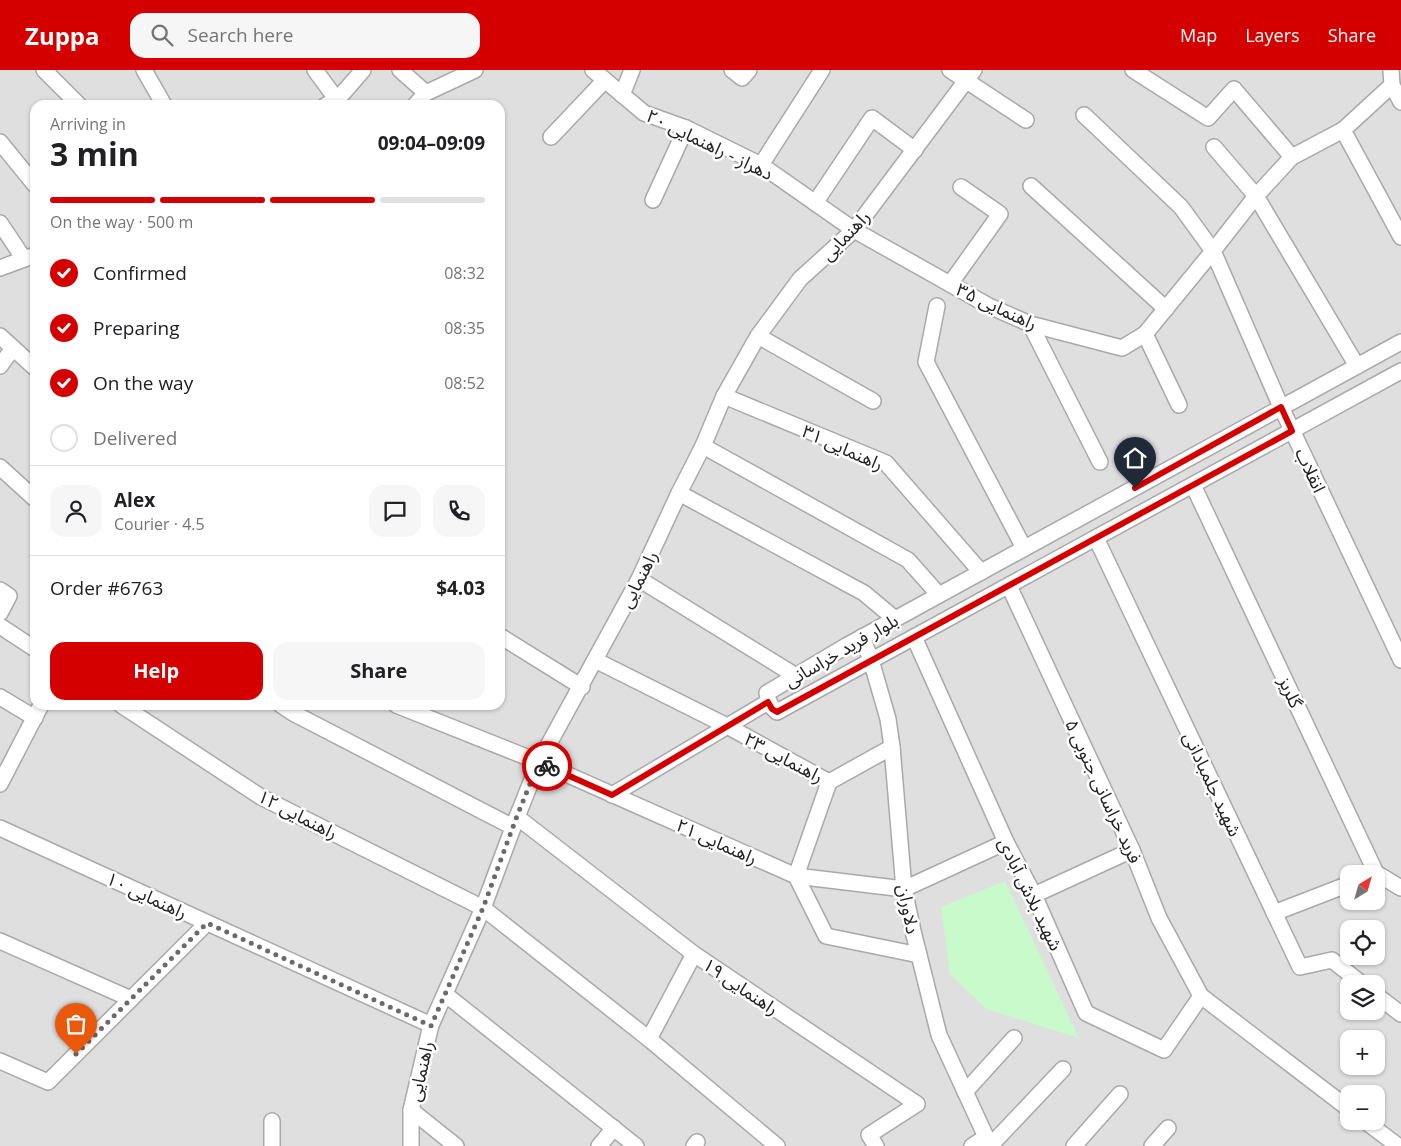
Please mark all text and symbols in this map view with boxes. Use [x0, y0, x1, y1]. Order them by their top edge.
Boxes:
search box [130, 13, 480, 58]
text: Zuppa [25, 19, 100, 52]
icon: search [148, 21, 176, 49]
text: Search here [188, 22, 293, 48]
text: Map [1180, 23, 1217, 47]
text: Layers [1245, 23, 1300, 47]
text: Share [1328, 23, 1376, 47]
street label: دهراز - راهنمایی ۲۰ [643, 103, 777, 185]
text: Arriving in [50, 113, 126, 135]
text: 09:04–09:09 [378, 130, 485, 156]
text: 3 min [50, 132, 139, 175]
street label: راهنمایی [815, 205, 875, 265]
text: On the way · 500 m [50, 211, 193, 233]
icon: check [50, 259, 78, 287]
text: Confirmed [93, 260, 187, 286]
text: 08:32 [444, 262, 485, 284]
street label: راهنمایی ۳۵ [953, 277, 1041, 335]
icon: check [50, 314, 78, 342]
text: Preparing [93, 315, 180, 341]
text: 08:35 [444, 317, 485, 339]
icon: check [50, 369, 78, 397]
text: On the way [93, 370, 193, 396]
text: 08:52 [444, 372, 485, 394]
street label: راهنمایی ۳۱ [799, 418, 887, 476]
text: Delivered [93, 425, 177, 451]
pin [1114, 437, 1156, 488]
icon: home [1121, 444, 1149, 472]
street label: انقلاب [1290, 444, 1332, 496]
button: person [50, 485, 102, 537]
button: chat [369, 485, 421, 537]
button: phone [433, 485, 485, 537]
text: Alex [114, 487, 155, 513]
text: Courier · 4.5 [114, 513, 205, 535]
street label: راهنمایی [613, 546, 663, 612]
text: Order #6763 [50, 575, 163, 601]
text: $4.03 [436, 575, 485, 601]
street label: بلوار فرید خراسانی [780, 608, 902, 692]
button: Help [50, 642, 263, 700]
button: Share [273, 642, 485, 700]
street label: گلریز [1273, 672, 1309, 712]
street label: فرید خراسانی جنوبی ۵ [1060, 715, 1148, 867]
street label: راهنمایی ۲۳ [740, 726, 828, 788]
street label: شهید جلمبادانی [1178, 728, 1248, 840]
courier [522, 741, 572, 791]
icon: bike [533, 752, 561, 780]
street label: راهنمایی ۱۲ [254, 784, 342, 844]
street label: راهنمایی ۲۱ [673, 812, 761, 870]
street label: شهید بلاش آبادی [993, 834, 1069, 954]
north arrow [1340, 865, 1385, 910]
map controls [1340, 865, 1385, 1130]
street label: راهنمایی ۱۰ [103, 866, 191, 924]
street label: دلاوران [892, 882, 926, 936]
button: locate [1340, 920, 1385, 965]
street label: راهنمایی ۱۹ [698, 952, 784, 1020]
button: layers [1340, 975, 1385, 1020]
pin [55, 1003, 97, 1054]
icon: bag [62, 1010, 90, 1038]
button: + [1340, 1030, 1385, 1075]
street label: راهنمایی [401, 1038, 439, 1104]
button: − [1340, 1085, 1385, 1130]

